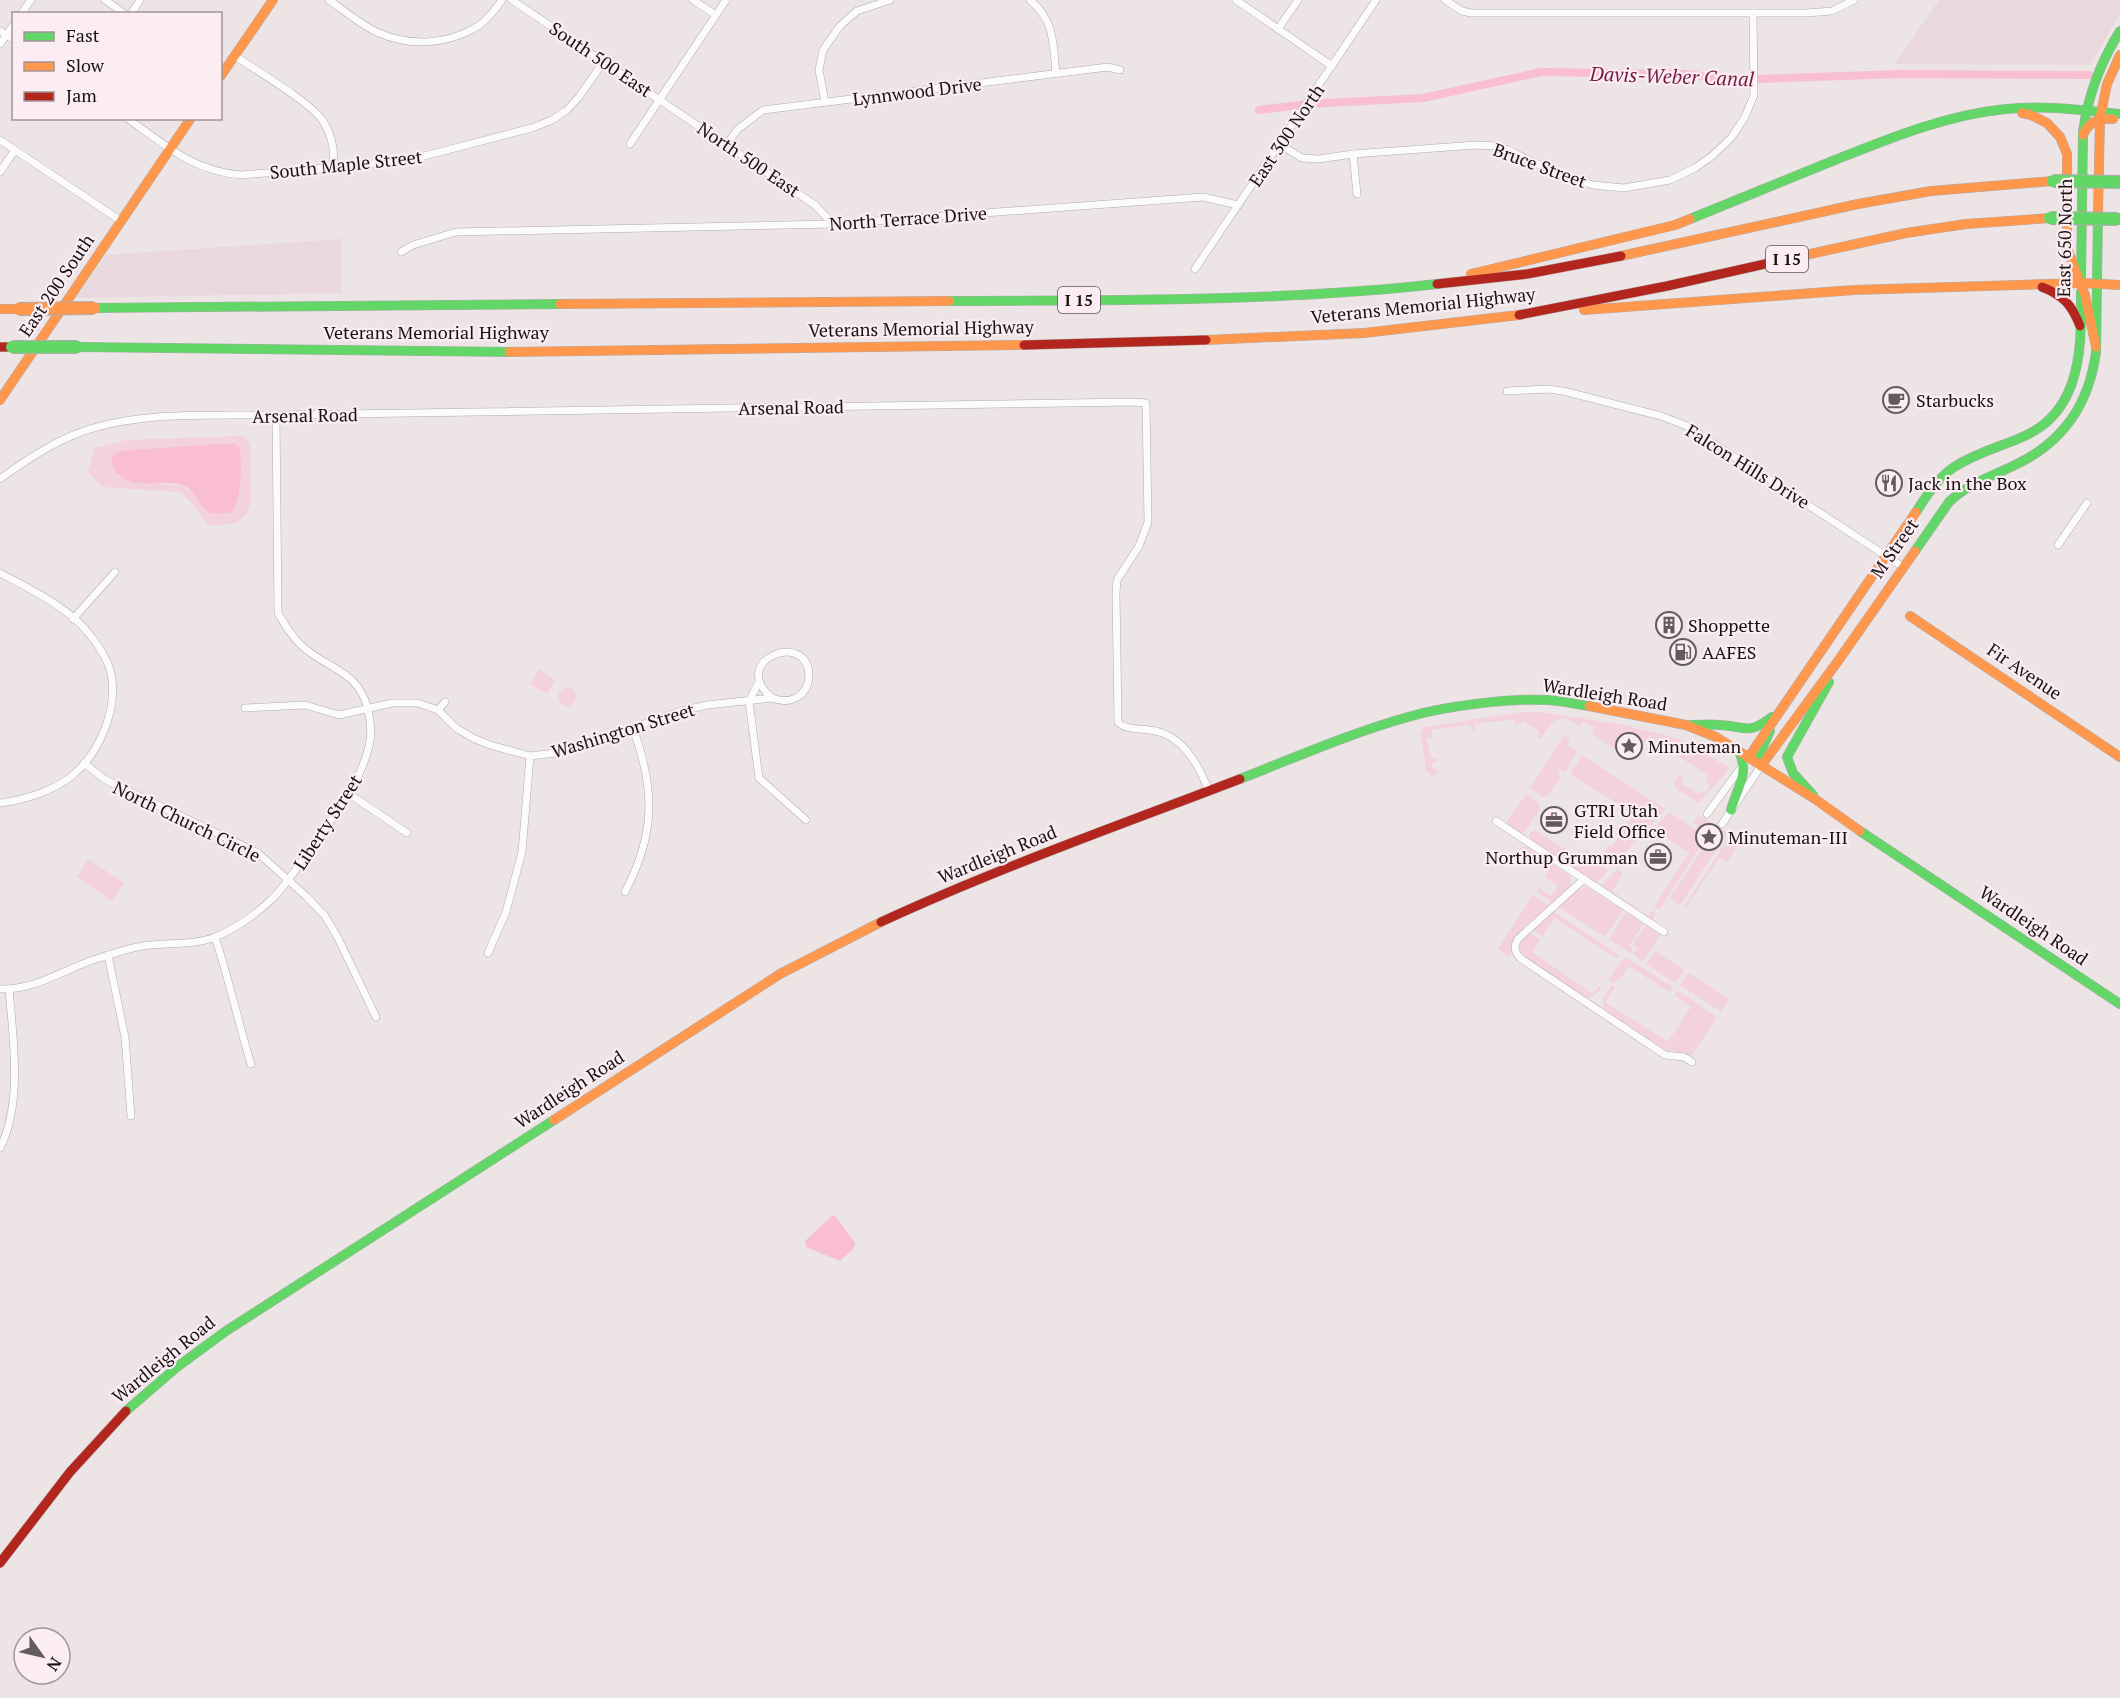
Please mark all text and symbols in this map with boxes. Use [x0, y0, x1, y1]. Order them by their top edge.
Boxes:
legend [12, 12, 222, 120]
street label: South 500 East [545, 16, 657, 102]
text: Fast [66, 23, 100, 47]
text: Slow [66, 53, 105, 77]
water label: Davis-Weber Canal [1588, 60, 1755, 92]
street label: Lynnwood Drive [851, 71, 983, 111]
street label: East 300 North [1243, 79, 1329, 191]
text: Jam [66, 83, 97, 107]
street label: North 500 East [693, 116, 805, 202]
street label: Bruce Street [1490, 137, 1590, 193]
street label: South Maple Street [269, 144, 424, 184]
street label: East 650 North [2051, 178, 2077, 298]
street label: North Terrace Drive [828, 201, 988, 235]
street label: East 200 South [13, 229, 99, 341]
road number: I 15 [1766, 246, 1808, 272]
street label: Veterans Memorial Highway [1310, 281, 1537, 329]
road number: I 15 [1058, 287, 1100, 313]
street label: Veterans Memorial Highway [808, 314, 1035, 342]
street label: Veterans Memorial Highway [323, 320, 550, 344]
cafe icon: Starbucks [1881, 385, 1911, 415]
place label: Starbucks [1916, 388, 1994, 412]
street label: Arsenal Road [738, 394, 844, 420]
street label: Arsenal Road [252, 402, 358, 428]
street label: Falcon Hills Drive [1681, 418, 1815, 514]
restaurant icon: Jack in the Box [1874, 468, 1904, 498]
place label: Jack in the Box [1908, 471, 2027, 495]
street label: M Street [1865, 513, 1924, 583]
building icon: Shoppette [1654, 610, 1684, 640]
place label: Shoppette [1688, 613, 1770, 637]
fuel station icon: AAFES [1668, 637, 1698, 667]
street label: Fir Avenue [1983, 637, 2067, 705]
place label: AAFES [1702, 640, 1757, 664]
street label: Wardleigh Road [1541, 672, 1669, 716]
street label: Washington Street [549, 697, 698, 763]
place icon: Minuteman [1614, 731, 1644, 761]
place label: Minuteman [1648, 734, 1741, 758]
street label: Liberty Street [287, 769, 367, 874]
street label: North Church Circle [109, 775, 265, 867]
place label: GTRI Utah Field Office [1574, 798, 1665, 843]
office icon: GTRI Utah Field Office [1539, 805, 1569, 835]
street label: Wardleigh Road [934, 819, 1060, 889]
place icon: Minuteman-III [1694, 822, 1724, 852]
place label: Minuteman-III [1728, 825, 1848, 849]
office icon: Northup Grumman [1643, 842, 1673, 872]
place label: Northup Grumman [1485, 845, 1638, 869]
street label: Wardleigh Road [1975, 880, 2093, 970]
street label: Wardleigh Road [510, 1045, 628, 1133]
street label: Wardleigh Road [106, 1310, 220, 1408]
north arrow [12, 1626, 72, 1686]
text: N [42, 1653, 67, 1676]

